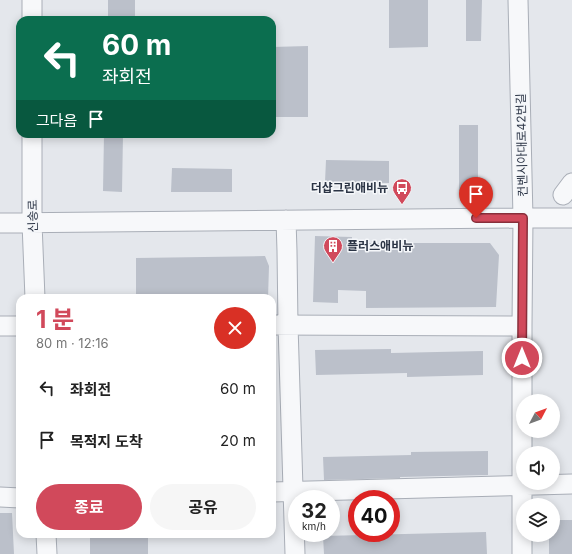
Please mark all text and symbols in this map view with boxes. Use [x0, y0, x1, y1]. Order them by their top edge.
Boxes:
text: 60 m [102, 28, 171, 62]
icon: left [36, 32, 88, 84]
text: 좌회전 [102, 66, 152, 87]
street label: 컨벤시아대로42번길 [513, 93, 530, 197]
icon: arrive [85, 108, 107, 130]
text: 그다음 [36, 111, 77, 130]
bus stop icon: 더샵그린애비뉴 [391, 177, 413, 205]
pin [459, 177, 493, 218]
place label: 더샵그린애비뉴 [311, 180, 388, 195]
icon: arrive [465, 183, 487, 205]
street label: 신송로 [25, 199, 40, 233]
building icon: 플러스애비뉴 [322, 235, 344, 263]
place label: 플러스애비뉴 [347, 238, 413, 253]
text: 1 분 [36, 305, 74, 334]
button: close [214, 307, 256, 349]
text: 80 m · 12:16 [36, 335, 109, 351]
position arrow [501, 337, 543, 379]
icon: left [36, 377, 58, 399]
text: 60 m [220, 379, 256, 398]
text: 좌회전 [70, 380, 111, 399]
north arrow [516, 394, 560, 438]
map controls [516, 394, 560, 542]
icon: arrive [36, 429, 58, 451]
text: 20 m [220, 431, 256, 450]
text: 목적지 도착 [70, 432, 143, 451]
button: sound [516, 446, 560, 490]
button: 종료 [36, 484, 142, 530]
button: 공유 [150, 484, 256, 530]
speed limit sign: 40 [348, 490, 400, 542]
button: layers [516, 498, 560, 542]
text: 32 [301, 499, 327, 523]
text: km/h [302, 520, 326, 532]

